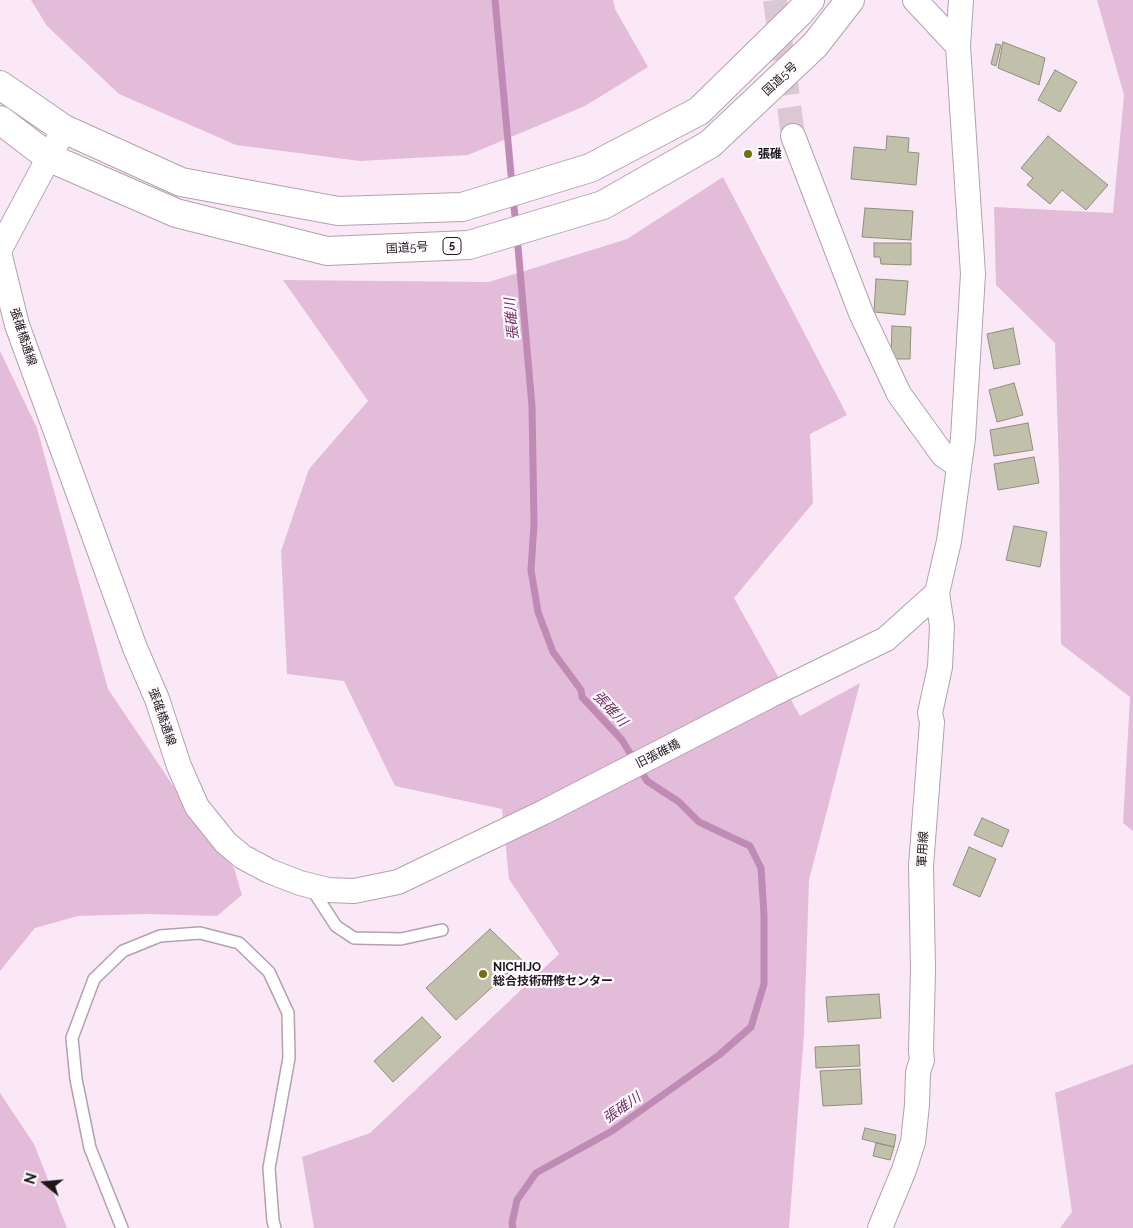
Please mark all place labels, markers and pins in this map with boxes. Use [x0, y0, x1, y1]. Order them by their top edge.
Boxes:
place label: 張碓 [758, 147, 782, 161]
marker: 張碓 [742, 148, 754, 160]
place label: NICHIJO 総合技術研修センター [493, 960, 613, 988]
marker: NICHIJO 総合技術研修センター [477, 968, 489, 980]

